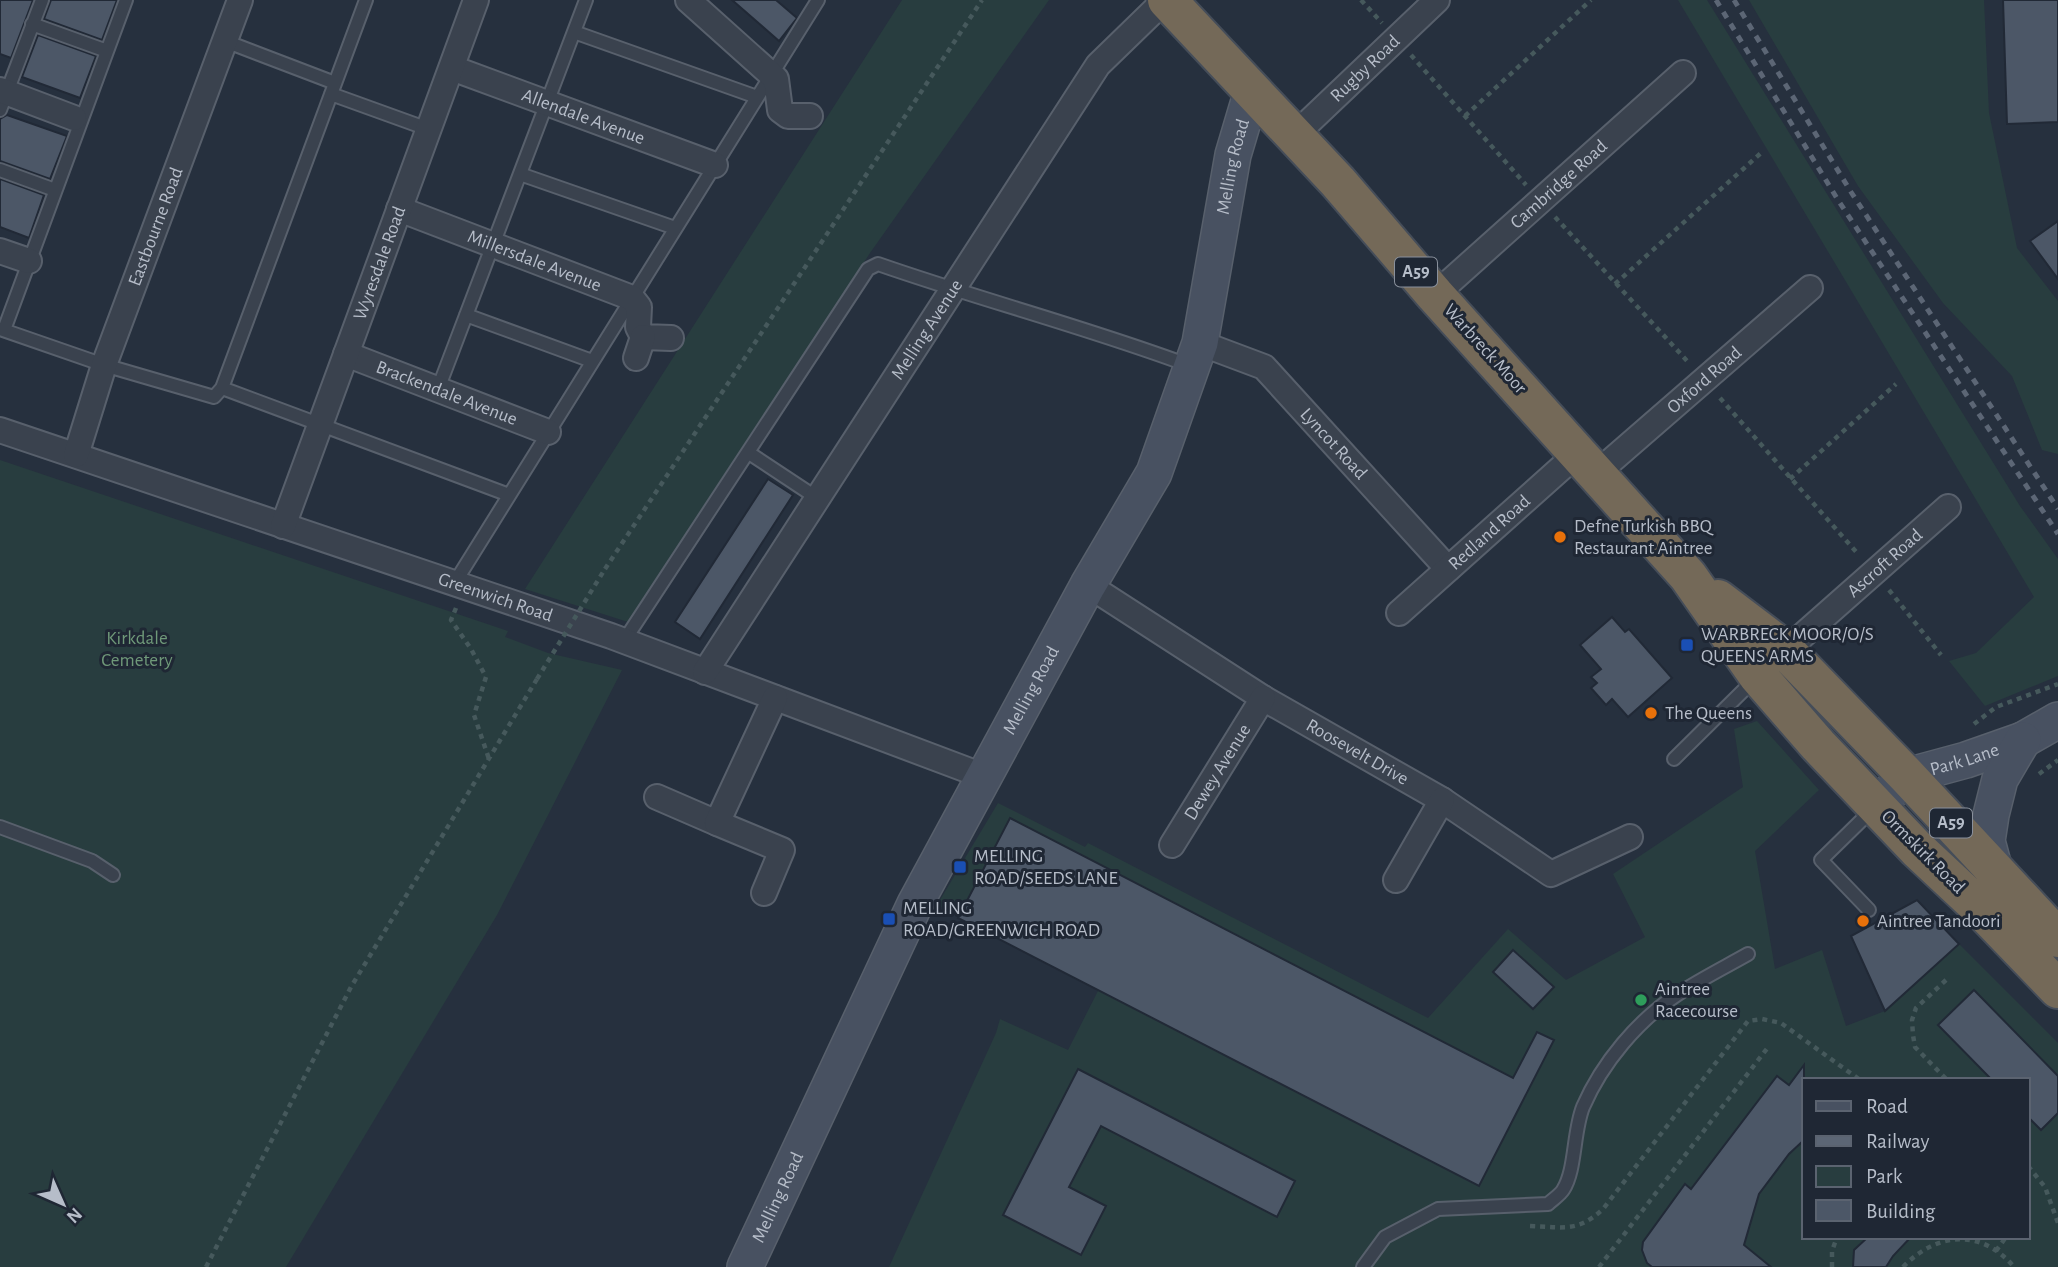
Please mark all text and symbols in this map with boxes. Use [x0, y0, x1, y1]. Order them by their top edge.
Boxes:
street label: Rugby Road [1327, 31, 1403, 106]
street label: Allendale Avenue [519, 85, 647, 148]
street label: Melling Road [1213, 116, 1253, 216]
street label: Cambridge Road [1507, 136, 1611, 232]
street label: Eastbourne Road [125, 165, 186, 288]
street label: Wyresdale Road [350, 204, 409, 323]
street label: Millersdale Avenue [465, 227, 604, 295]
road number: A59 [1395, 258, 1437, 286]
street label: Melling Avenue [888, 276, 966, 383]
street label: Warbreck Moor [1440, 300, 1530, 398]
street label: Oxford Road [1663, 342, 1745, 417]
street label: Brackendale Avenue [374, 357, 520, 429]
street label: Lyncot Road [1297, 404, 1371, 483]
street label: Redland Road [1445, 491, 1534, 574]
place label: Defne Turkish BBQ Restaurant Aintree [1574, 517, 1714, 558]
street label: Ascroft Road [1843, 525, 1926, 601]
marker: Defne Turkish BBQ Restaurant Aintree [1552, 529, 1568, 545]
street label: Greenwich Road [436, 569, 556, 625]
place label: WARBRECK MOOR/O/S QUEENS ARMS [1701, 625, 1874, 666]
park label: Kirkdale Cemetery [101, 629, 173, 670]
marker: WARBRECK MOOR/O/S QUEENS ARMS [1679, 637, 1695, 653]
street label: Melling Road [999, 643, 1063, 738]
place label: The Queens [1665, 704, 1752, 723]
marker: The Queens [1643, 705, 1659, 721]
street label: Roosevelt Drive [1303, 715, 1412, 788]
street label: Dewey Avenue [1180, 721, 1254, 823]
street label: Park Lane [1928, 740, 2001, 779]
street label: Ormskirk Road [1878, 807, 1969, 898]
road number: A59 [1930, 808, 1972, 838]
place label: MELLING ROAD/SEEDS LANE [974, 847, 1118, 888]
marker: MELLING ROAD/SEEDS LANE [952, 859, 968, 875]
place label: MELLING ROAD/GREENWICH ROAD [903, 899, 1100, 940]
marker: MELLING ROAD/GREENWICH ROAD [881, 911, 897, 927]
place label: Aintree Tandoori [1877, 912, 2001, 931]
marker: Aintree Tandoori [1855, 913, 1871, 929]
place label: Aintree Racecourse [1655, 980, 1738, 1021]
marker: Aintree Racecourse [1633, 992, 1649, 1008]
legend [1802, 1078, 2030, 1239]
text: Road [1866, 1096, 1908, 1117]
text: Railway [1866, 1131, 1929, 1152]
street label: Melling Road [748, 1149, 807, 1245]
text: Park [1866, 1166, 1903, 1187]
north arrow [28, 1169, 98, 1239]
text: Building [1866, 1201, 1936, 1222]
text: N [63, 1204, 85, 1226]

